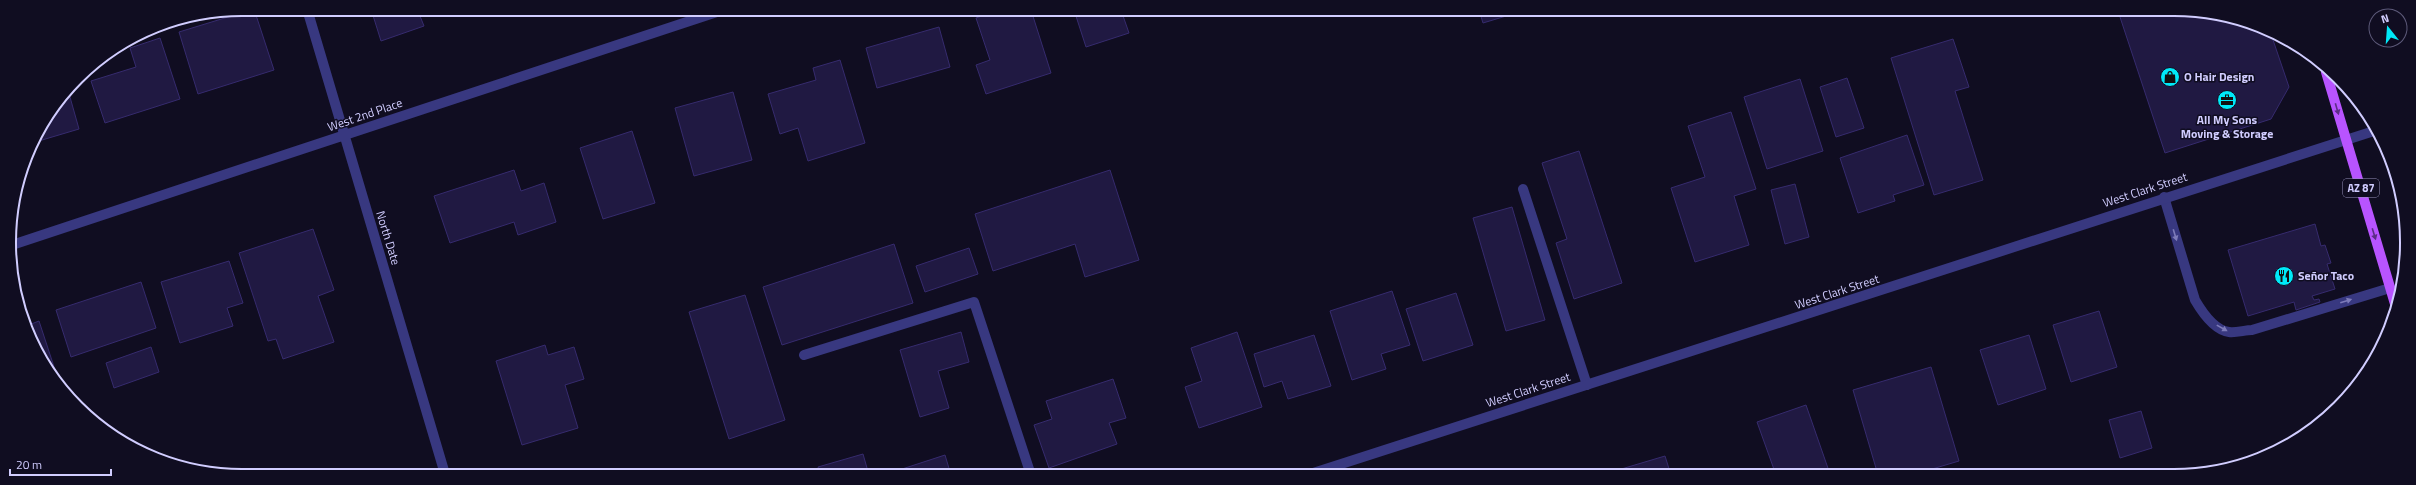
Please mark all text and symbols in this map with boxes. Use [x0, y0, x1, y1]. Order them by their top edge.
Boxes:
north arrow [2368, 8, 2408, 48]
text: N [2379, 10, 2391, 27]
shop icon: O Hair Design [2159, 66, 2181, 88]
place label: O Hair Design [2184, 67, 2255, 86]
office icon: All My Sons Moving & Storage [2216, 89, 2238, 111]
street label: West 2nd Place [325, 93, 405, 136]
one-way arrow [2334, 104, 2340, 116]
place label: All My Sons Moving & Storage [2181, 110, 2273, 143]
street label: West Clark Street [2100, 167, 2190, 212]
road number: AZ 87 [2343, 179, 2379, 197]
street label: North Date [371, 208, 406, 267]
one-way arrow [2371, 228, 2377, 240]
one-way arrow [2172, 229, 2178, 241]
restaurant icon: Señor Taco [2273, 265, 2295, 287]
place label: Señor Taco [2298, 266, 2354, 285]
street label: West Clark Street [1792, 269, 1882, 314]
one-way arrow [2341, 298, 2353, 304]
one-way arrow [2216, 325, 2227, 331]
street label: West Clark Street [1483, 367, 1573, 412]
scale bar [10, 451, 111, 477]
text: 20 m [16, 455, 42, 474]

